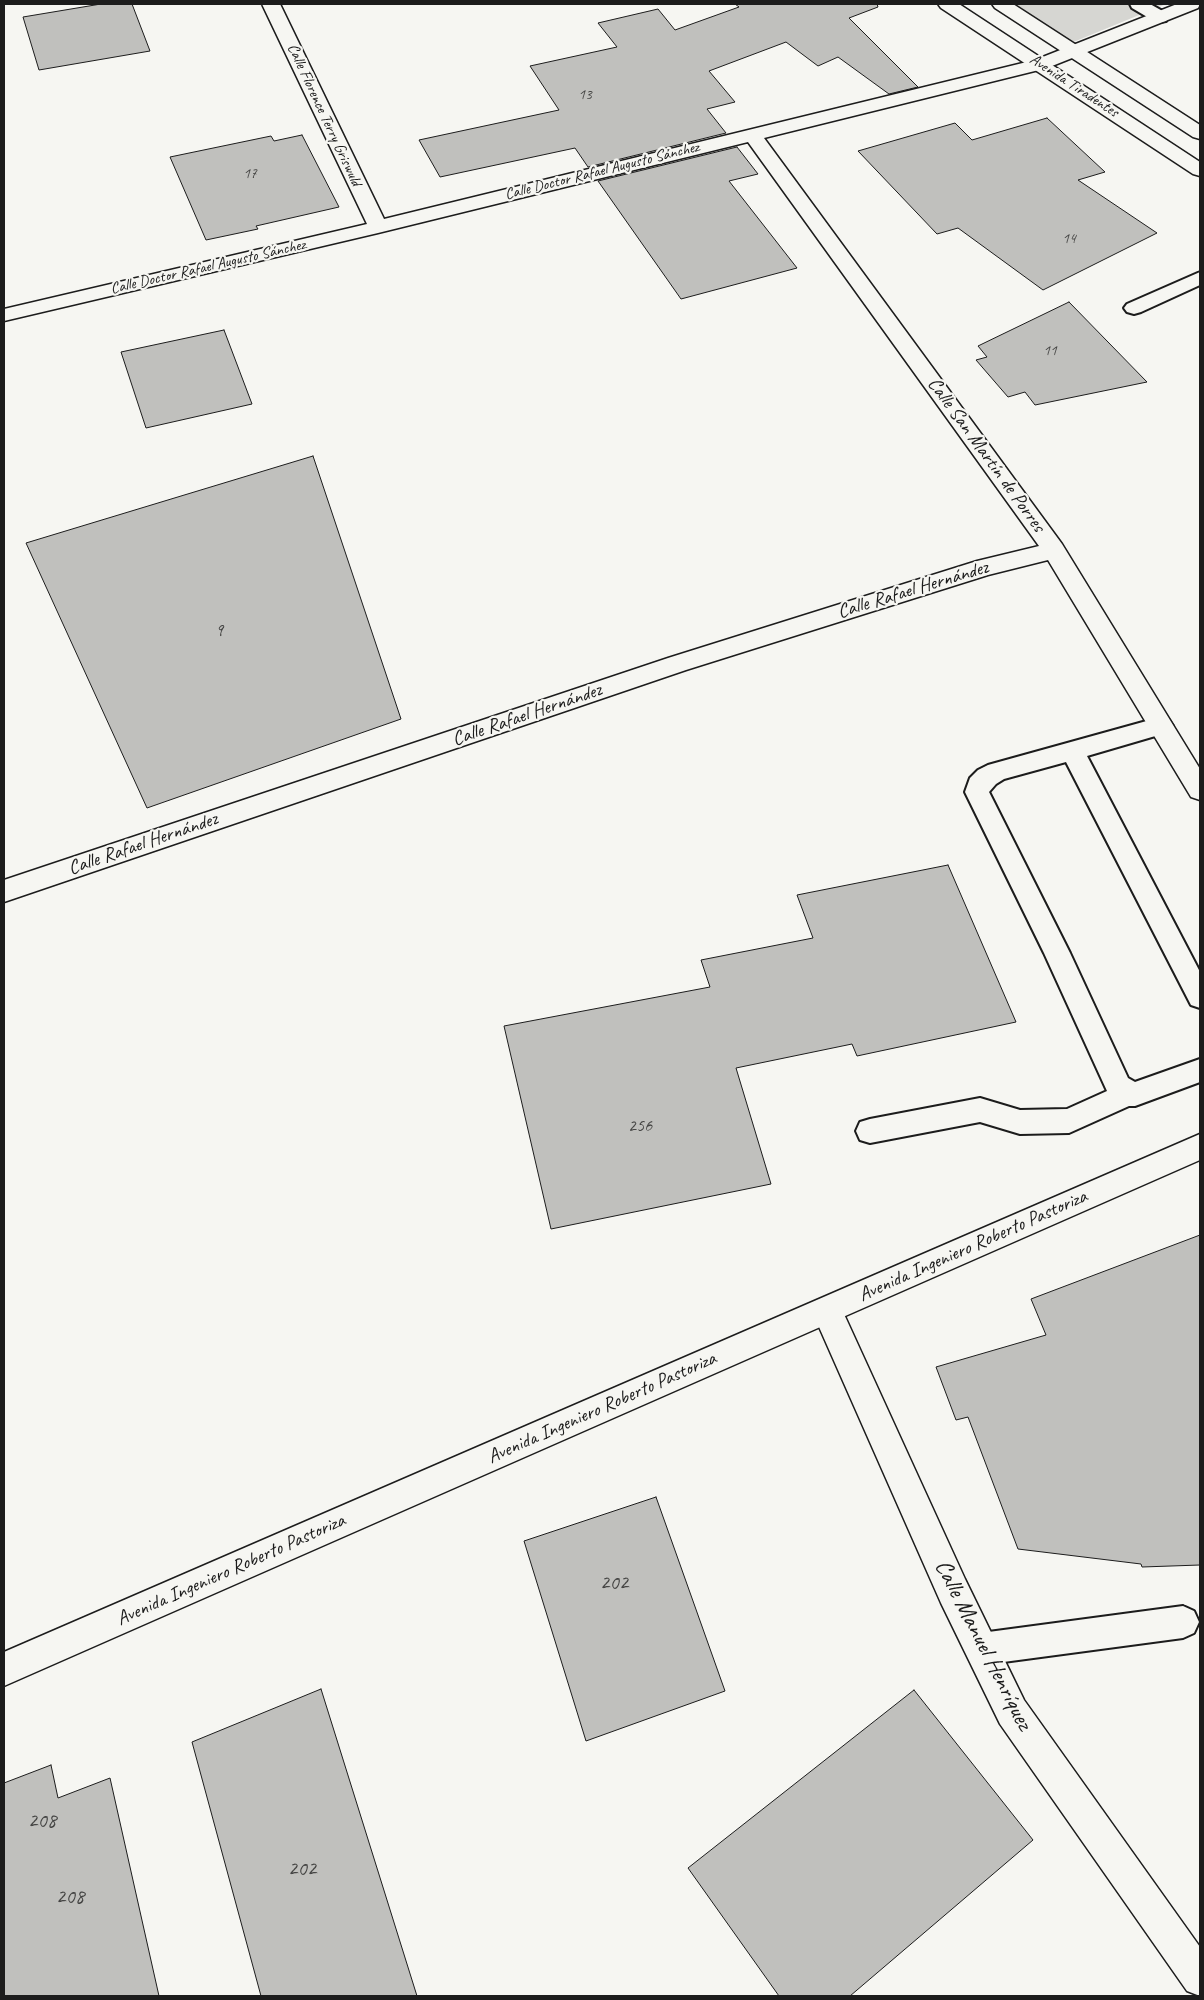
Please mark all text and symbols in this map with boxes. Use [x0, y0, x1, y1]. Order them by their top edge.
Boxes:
street label: Calle Florence Terry Griswuld [283, 41, 365, 189]
street label: Avenida Tiradentes [1026, 50, 1122, 122]
house number: 13 [578, 86, 592, 104]
street label: Calle Doctor Rafael Augusto Sánchez [503, 138, 701, 204]
house number: 17 [243, 165, 257, 183]
house number: 14 [1062, 230, 1076, 248]
street label: Calle Doctor Rafael Augusto Sánchez [109, 235, 307, 299]
house number: 11 [1043, 342, 1057, 360]
street label: Calle San Martín de Porres [922, 373, 1050, 537]
street label: Calle Rafael Hernández [835, 556, 991, 624]
house number: 9 [215, 620, 223, 642]
street label: Calle Rafael Hernández [449, 678, 605, 752]
street label: Calle Rafael Hernández [65, 807, 221, 881]
house number: 256 [628, 1115, 652, 1137]
street label: Avenida Ingeniero Roberto Pastoriza [855, 1185, 1091, 1307]
street label: Avenida Ingeniero Roberto Pastoriza [484, 1347, 720, 1469]
street label: Avenida Ingeniero Roberto Pastoriza [113, 1509, 349, 1631]
street label: Calle Manuel Henríquez [928, 1555, 1038, 1735]
house number: 202 [600, 1570, 628, 1596]
house number: 208 [28, 1808, 56, 1834]
house number: 202 [288, 1856, 316, 1882]
house number: 208 [56, 1884, 84, 1910]

